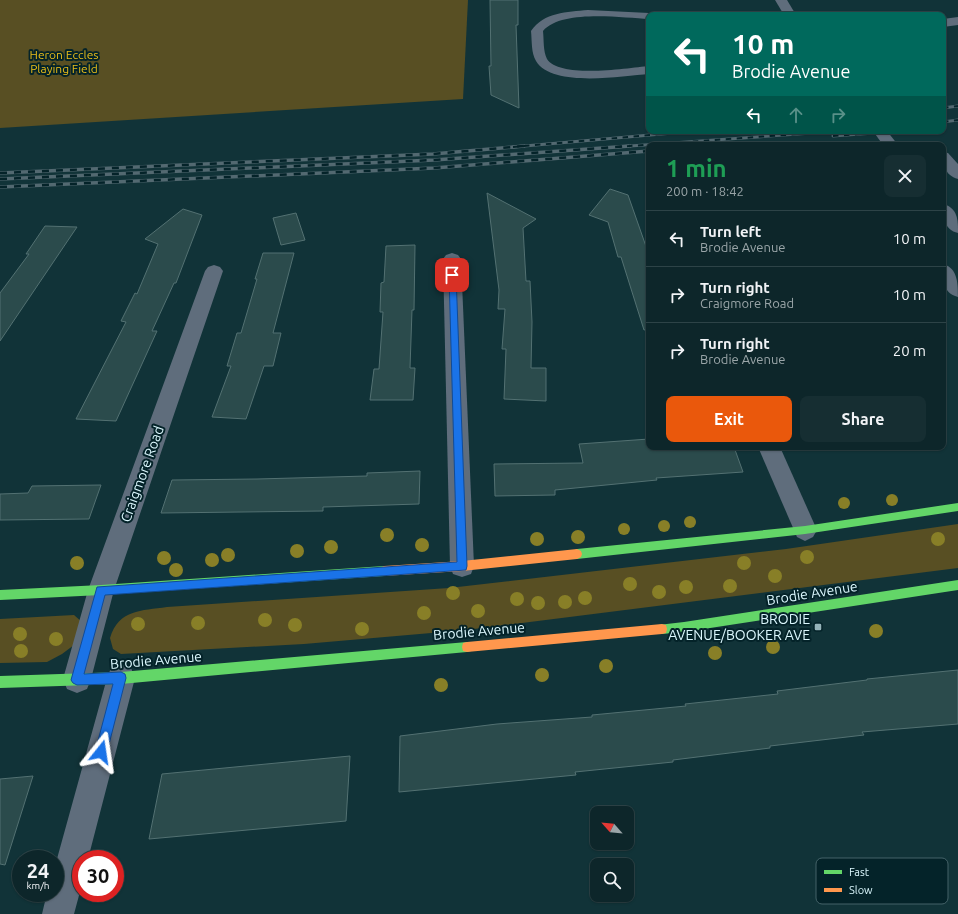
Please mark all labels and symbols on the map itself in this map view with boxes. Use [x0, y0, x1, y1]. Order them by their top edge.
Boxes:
park label: Heron Eccles Playing Field [30, 48, 98, 75]
pin [435, 258, 469, 292]
street label: Craigmore Road [117, 424, 167, 524]
street label: Brodie Avenue [765, 578, 859, 608]
place label: BRODIE AVENUE/BOOKER AVE [668, 611, 810, 643]
street label: Brodie Avenue [432, 619, 526, 643]
marker: BRODIE AVENUE/BOOKER AVE [813, 622, 823, 632]
street label: Brodie Avenue [109, 648, 203, 672]
position arrow [80, 731, 122, 773]
north arrow [590, 806, 634, 850]
speed limit sign: 30 [72, 850, 124, 902]
legend [816, 858, 948, 904]
text: Fast [849, 866, 870, 878]
text: Slow [849, 884, 873, 896]

